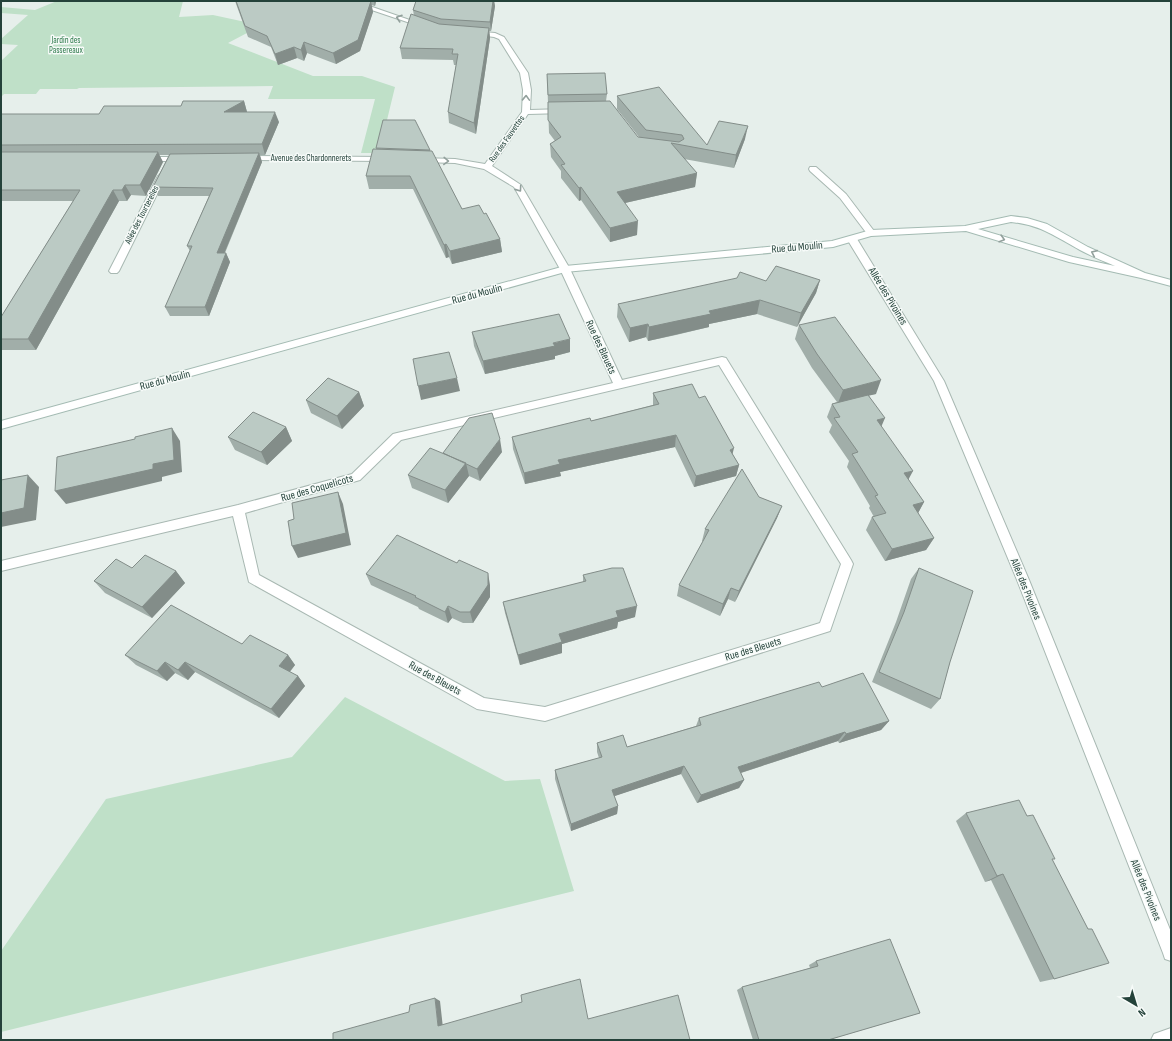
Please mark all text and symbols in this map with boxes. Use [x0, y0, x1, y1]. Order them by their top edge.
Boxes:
one-way arrow [396, 14, 403, 23]
park label: Jardin des Passereaux [49, 35, 84, 56]
one-way arrow [522, 95, 531, 101]
street label: Rue des Fauvettes [487, 113, 527, 165]
street label: Avenue des Chardonnerets [270, 153, 351, 164]
one-way arrow [443, 157, 449, 165]
street label: Allée des Tourterelles [122, 184, 161, 247]
one-way arrow [514, 184, 521, 191]
one-way arrow [999, 234, 1006, 243]
street label: Rue du Moulin [771, 238, 824, 256]
one-way arrow [1090, 250, 1098, 258]
street label: Allée des Pivoines [865, 264, 910, 327]
street label: Rue du Moulin [450, 281, 504, 307]
street label: Rue des Bleuets [583, 318, 619, 376]
street label: Rue du Moulin [138, 367, 192, 393]
street label: Rue des Coquelicots [279, 471, 355, 505]
street label: Allée des Pivoines [1007, 556, 1044, 622]
street label: Rue des Bleuets [723, 634, 783, 664]
street label: Rue des Bleuets [406, 658, 464, 698]
street label: Allée des Pivoines [1127, 857, 1164, 923]
north arrow [1116, 985, 1156, 1025]
text: N [1135, 1006, 1148, 1019]

